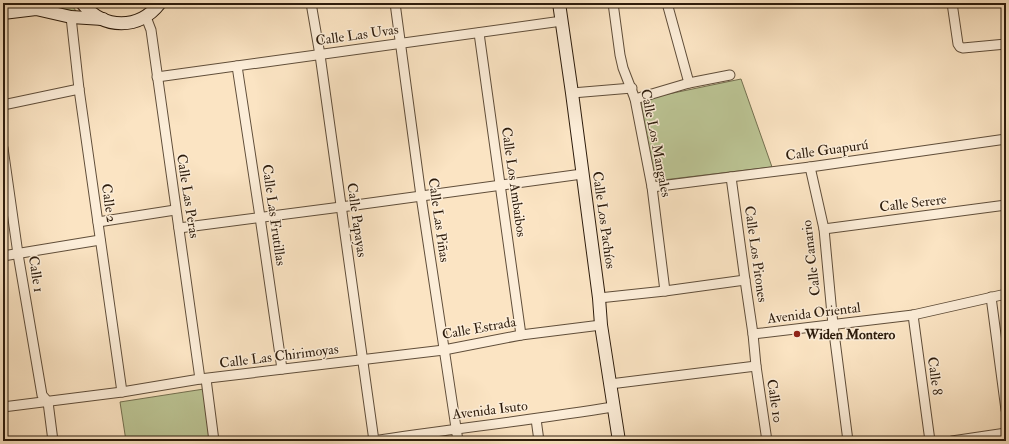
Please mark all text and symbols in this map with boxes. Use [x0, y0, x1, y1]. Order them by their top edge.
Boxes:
street label: Calle Las Uvas [314, 21, 400, 49]
street label: Calle Los Mangales [637, 87, 675, 199]
street label: Calle Los Ambaibos [498, 126, 530, 238]
street label: Calle Guapurú [785, 136, 870, 165]
street label: Calle Las Peras [173, 153, 203, 239]
street label: Calle Las Frutillas [258, 163, 290, 267]
street label: Calle Los Pachíos [589, 170, 619, 270]
street label: Calle Las Piñas [425, 177, 453, 264]
street label: Calle Papayas [342, 182, 371, 259]
street label: Calle 2 [98, 183, 120, 223]
street label: Calle Serere [878, 190, 948, 216]
street label: Calle Los Pitones [741, 205, 771, 304]
street label: Calle Canario [798, 219, 824, 297]
street label: Calle 1 [25, 254, 47, 294]
street label: Avenida Oriental [765, 299, 862, 327]
street label: Calle Estrada [441, 313, 518, 343]
place label: Widen Montero [804, 326, 896, 343]
marker: Widen Montero [792, 329, 802, 339]
street label: Calle Las Chirimoyas [218, 340, 340, 373]
street label: Calle 8 [924, 356, 946, 397]
street label: Calle 10 [763, 378, 787, 424]
street label: Avenida Isuto [450, 397, 529, 423]

